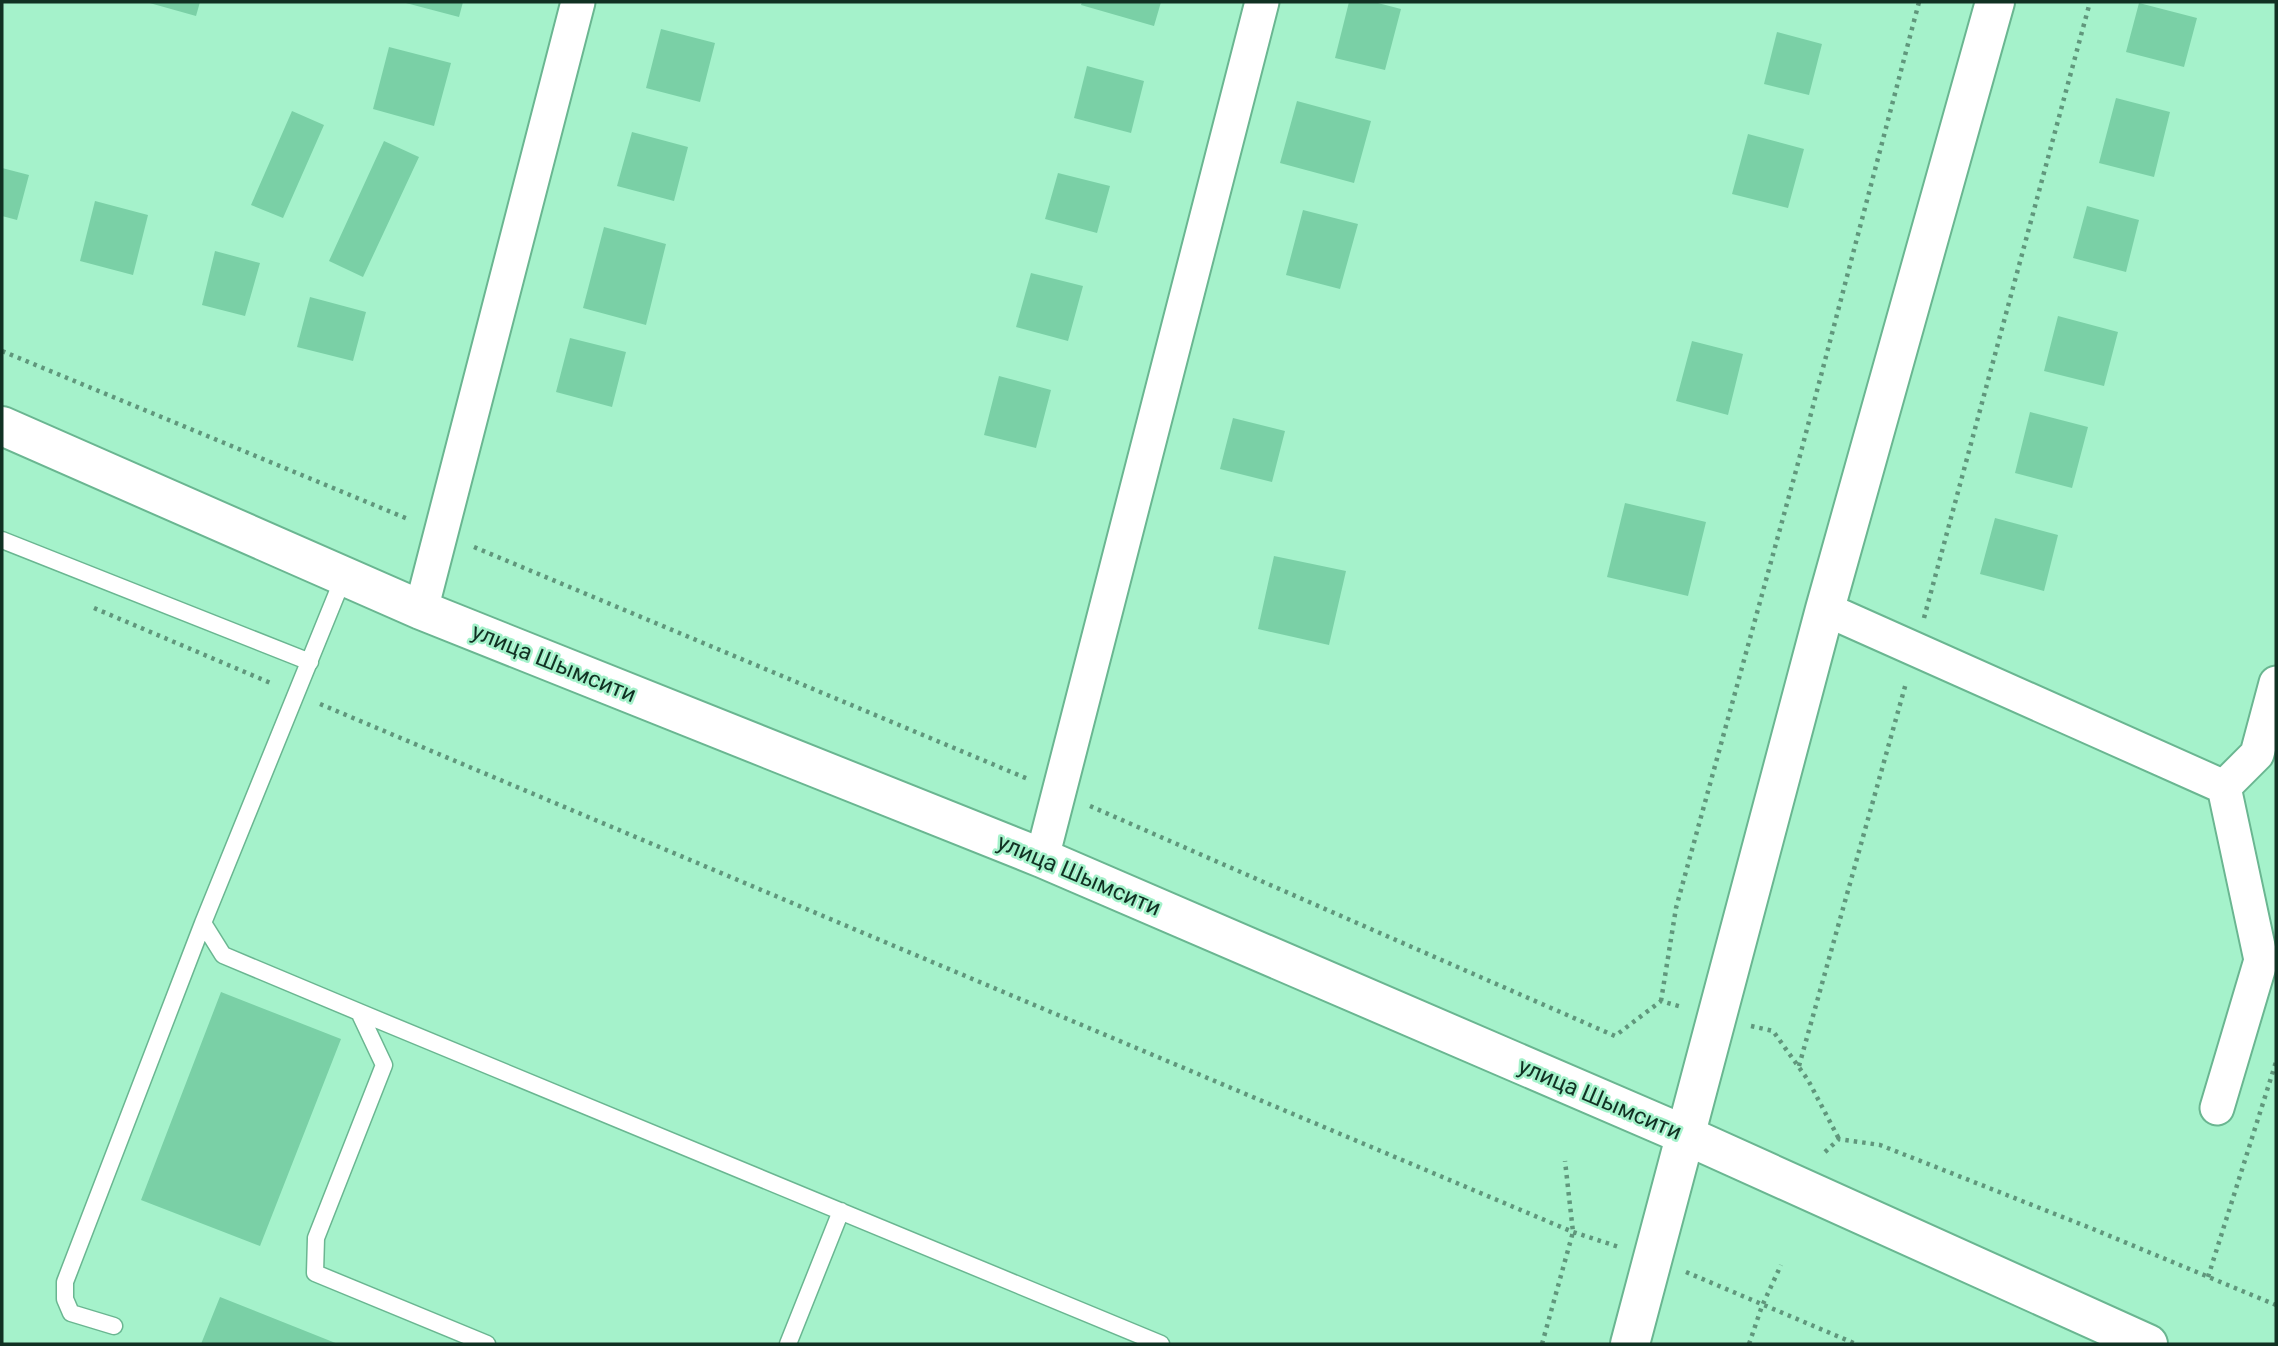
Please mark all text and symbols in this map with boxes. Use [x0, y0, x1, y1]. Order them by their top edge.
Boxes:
street label: улица Шымсити [468, 618, 640, 708]
street label: улица Шымсити [993, 828, 1165, 922]
street label: улица Шымсити [1514, 1052, 1686, 1146]

